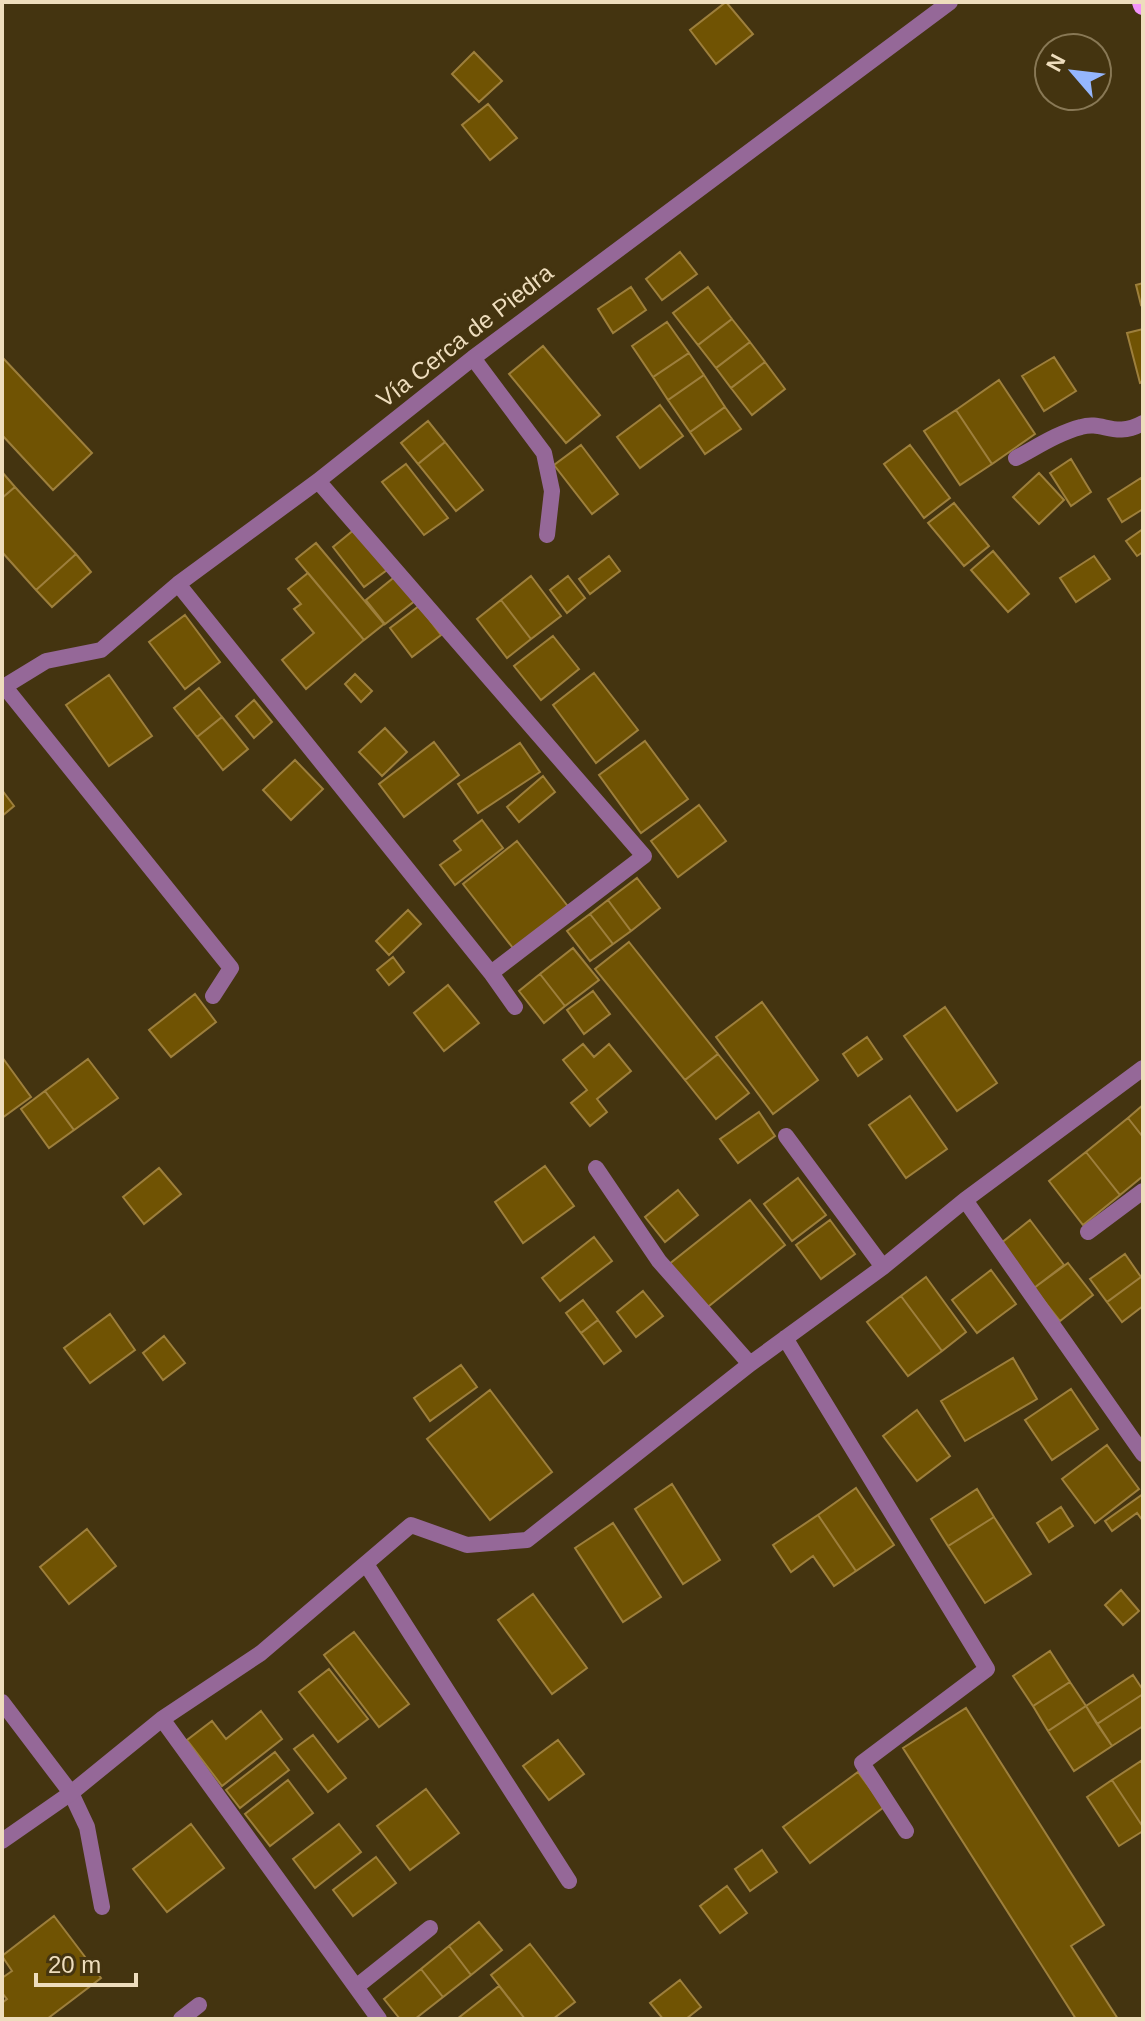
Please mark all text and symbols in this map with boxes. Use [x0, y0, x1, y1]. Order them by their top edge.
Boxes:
north arrow [1033, 32, 1113, 112]
text: N [1041, 50, 1071, 76]
street label: Vía Cerca de Piedra [371, 258, 559, 413]
scale bar [36, 1937, 136, 1987]
text: 20 m [48, 1951, 101, 1978]

